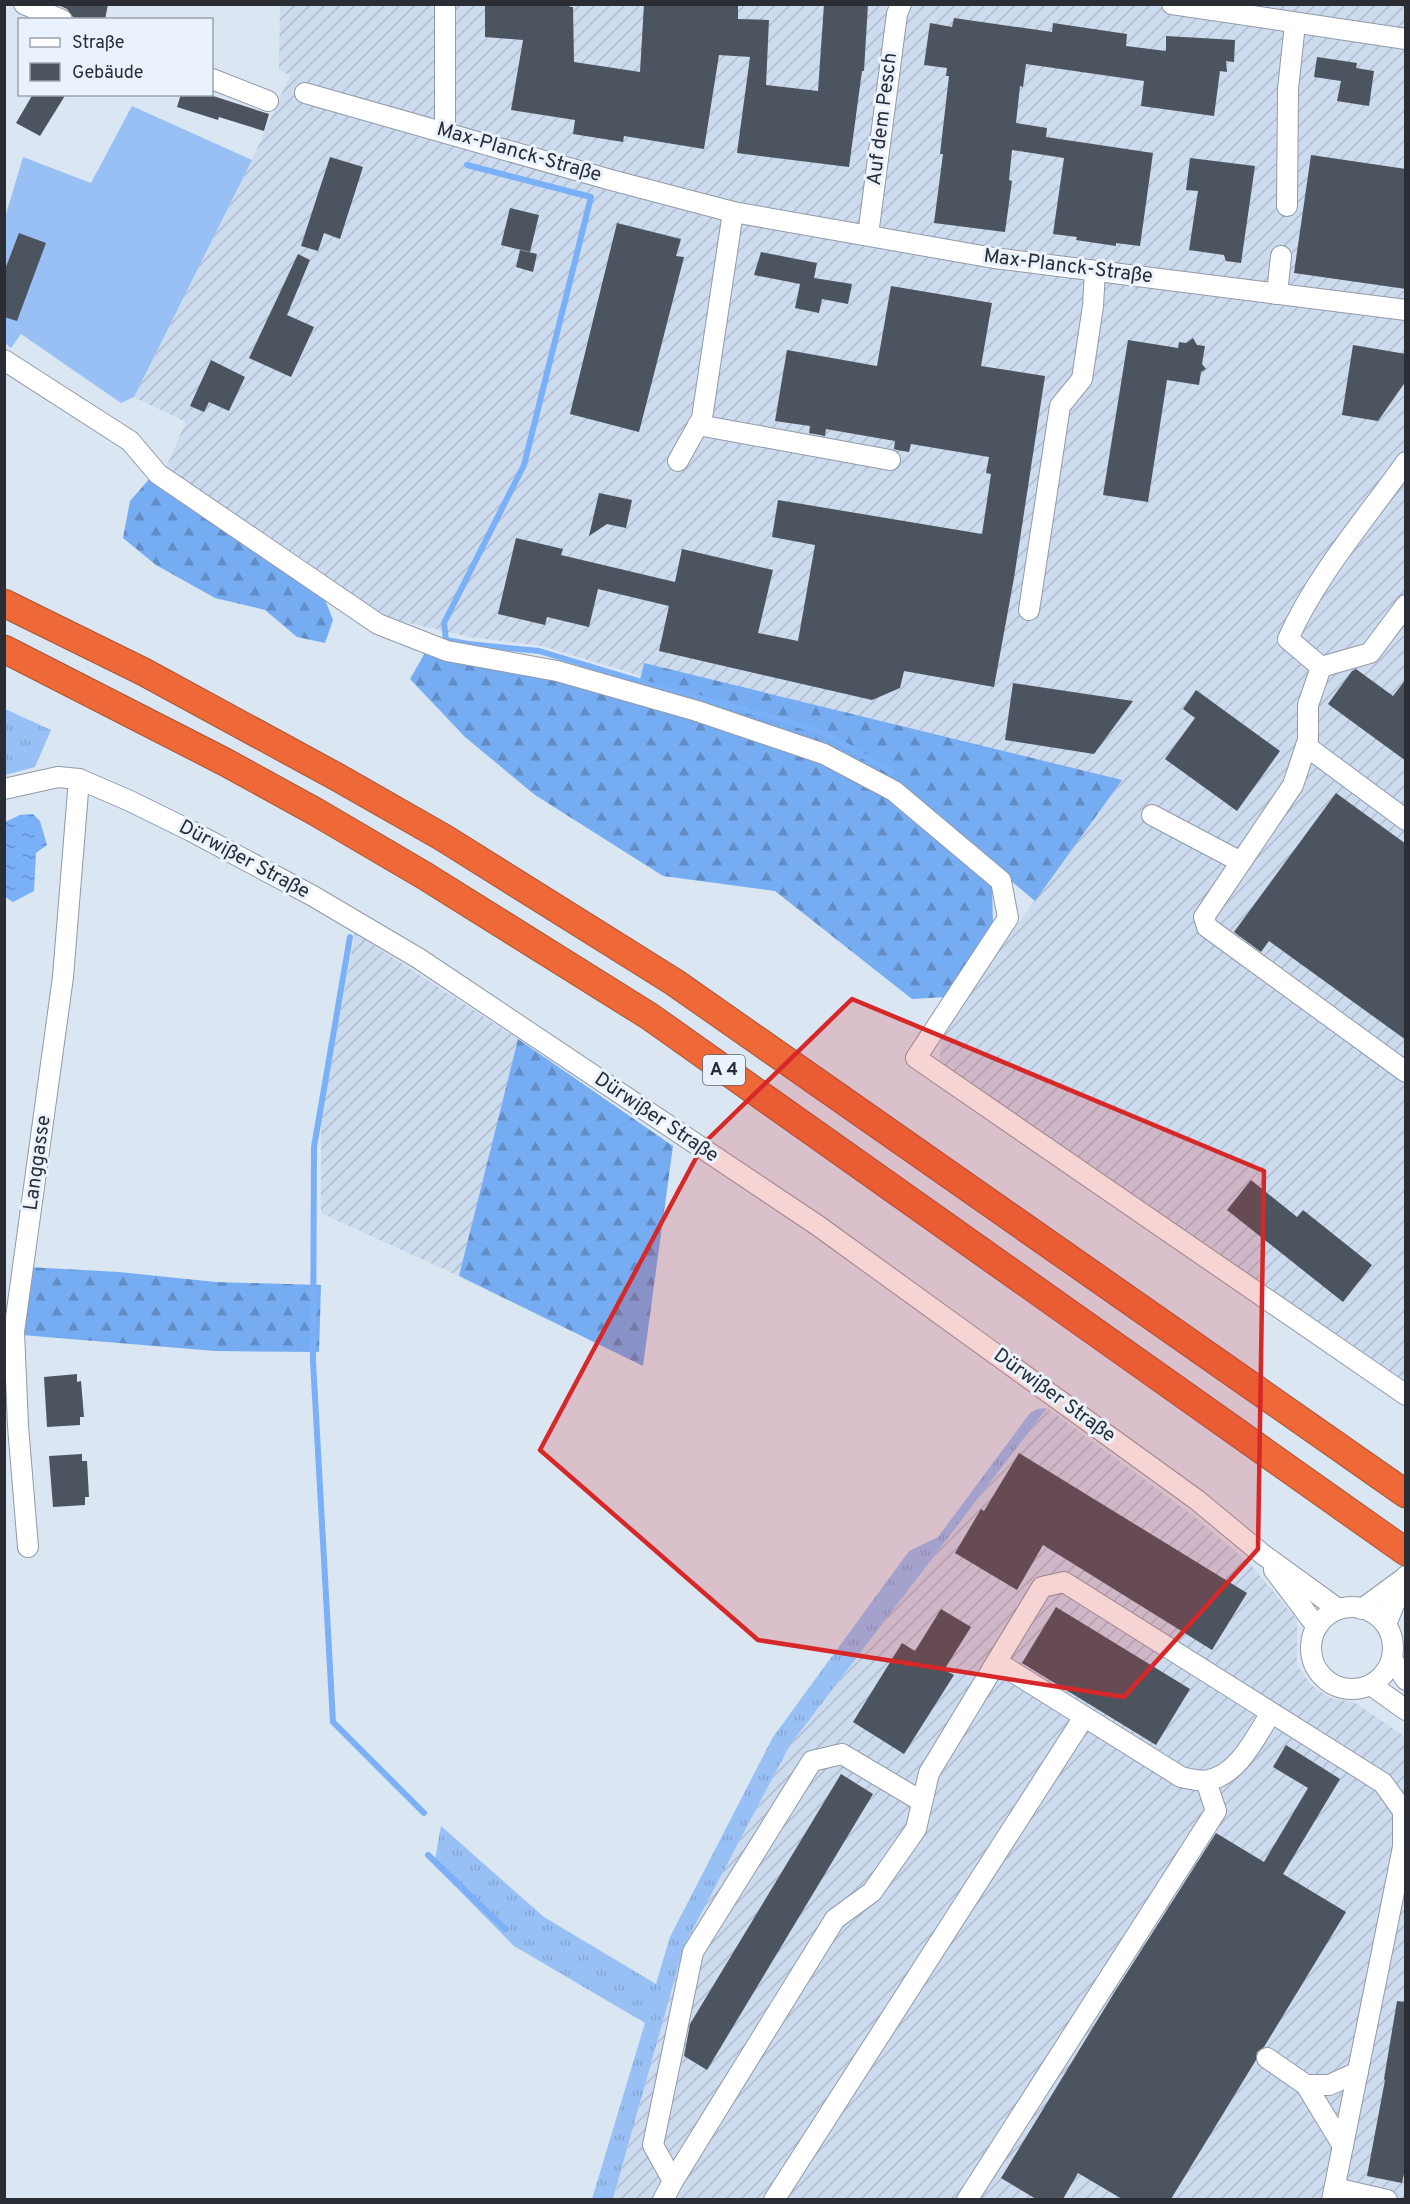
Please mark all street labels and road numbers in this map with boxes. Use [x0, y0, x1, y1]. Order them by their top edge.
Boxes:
street label: Auf dem Pesch [862, 51, 904, 187]
street label: Max-Planck-Straße [434, 117, 604, 189]
street label: Max-Planck-Straße [982, 244, 1154, 290]
street label: Dürwißer Straße [174, 815, 314, 905]
road number: A 4 [703, 1055, 745, 1085]
street label: Dürwißer Straße [589, 1067, 723, 1169]
street label: Langgasse [18, 1114, 58, 1212]
street label: Dürwißer Straße [988, 1343, 1120, 1449]

